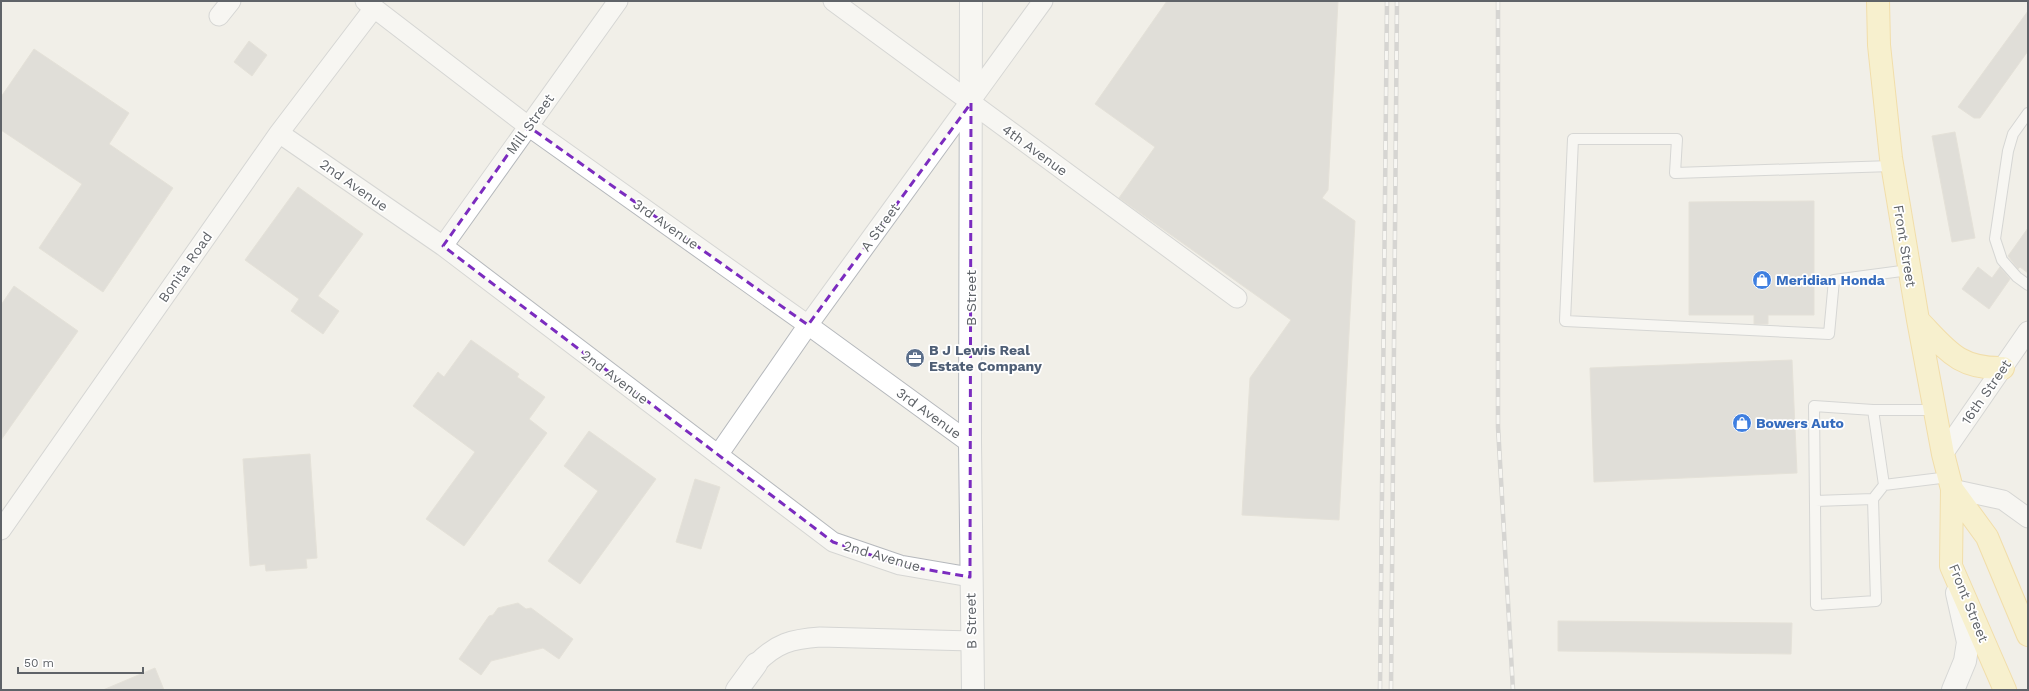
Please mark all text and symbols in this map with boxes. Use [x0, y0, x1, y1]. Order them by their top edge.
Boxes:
street label: Mill Street [503, 91, 557, 157]
street label: 4th Avenue [999, 121, 1071, 179]
street label: 2nd Avenue [317, 156, 391, 214]
street label: 3rd Avenue [630, 196, 702, 252]
street label: A Street [857, 200, 903, 254]
street label: Front Street [1891, 204, 1919, 288]
street label: Bonita Road [155, 229, 215, 305]
shop icon: Meridian Honda [1751, 269, 1773, 291]
street label: B Street [963, 270, 979, 326]
place label: Meridian Honda [1776, 272, 1886, 288]
place label: B J Lewis Real Estate Company [929, 342, 1042, 374]
street label: 2nd Avenue [579, 347, 651, 407]
office icon: B J Lewis Real Estate Company [904, 347, 926, 369]
street label: 16th Street [1958, 356, 2014, 427]
street label: 3rd Avenue [893, 384, 965, 442]
shop icon: Bowers Auto [1731, 412, 1753, 434]
place label: Bowers Auto [1756, 415, 1844, 431]
street label: 2nd Avenue [842, 537, 922, 575]
street label: Front Street [1946, 561, 1992, 645]
street label: B Street [963, 593, 979, 649]
scale bar [18, 649, 143, 675]
text: 50 m [24, 656, 54, 670]

